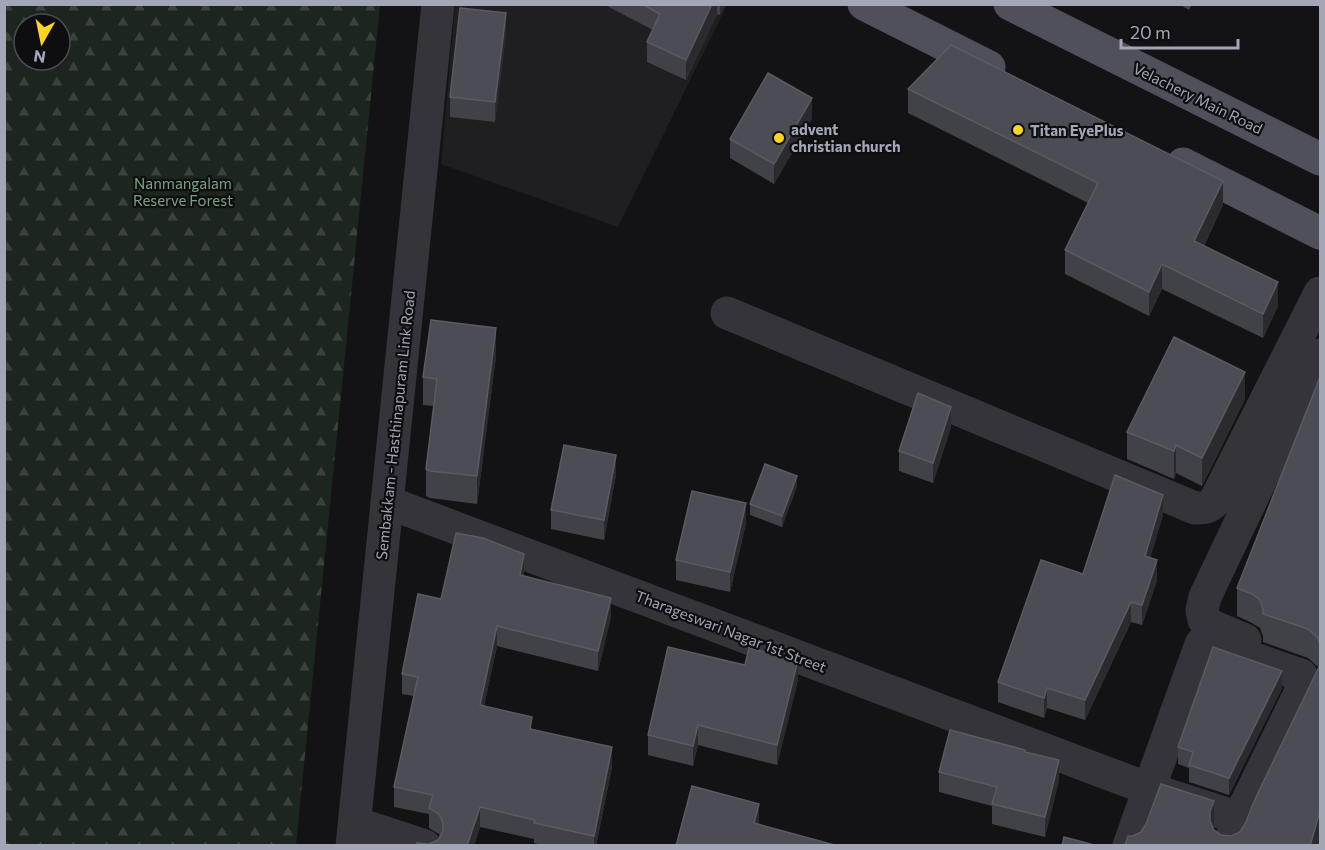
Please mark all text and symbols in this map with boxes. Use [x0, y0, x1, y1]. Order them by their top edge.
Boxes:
north arrow [12, 12, 72, 72]
scale bar [1121, 12, 1238, 50]
text: 20 m [1130, 21, 1171, 43]
text: N [32, 47, 47, 68]
street label: Velachery Main Road [1130, 59, 1266, 137]
place label: advent christian church [791, 120, 901, 155]
place label: Titan EyePlus [1030, 121, 1123, 139]
marker: Titan EyePlus [1011, 123, 1025, 137]
marker: advent christian church [772, 131, 786, 145]
park label: Nanmangalam Reserve Forest [133, 174, 233, 209]
street label: Sembakkam - Hasthinapuram Link Road [372, 289, 418, 561]
street label: Tharageswari Nagar 1st Street [633, 586, 829, 676]

